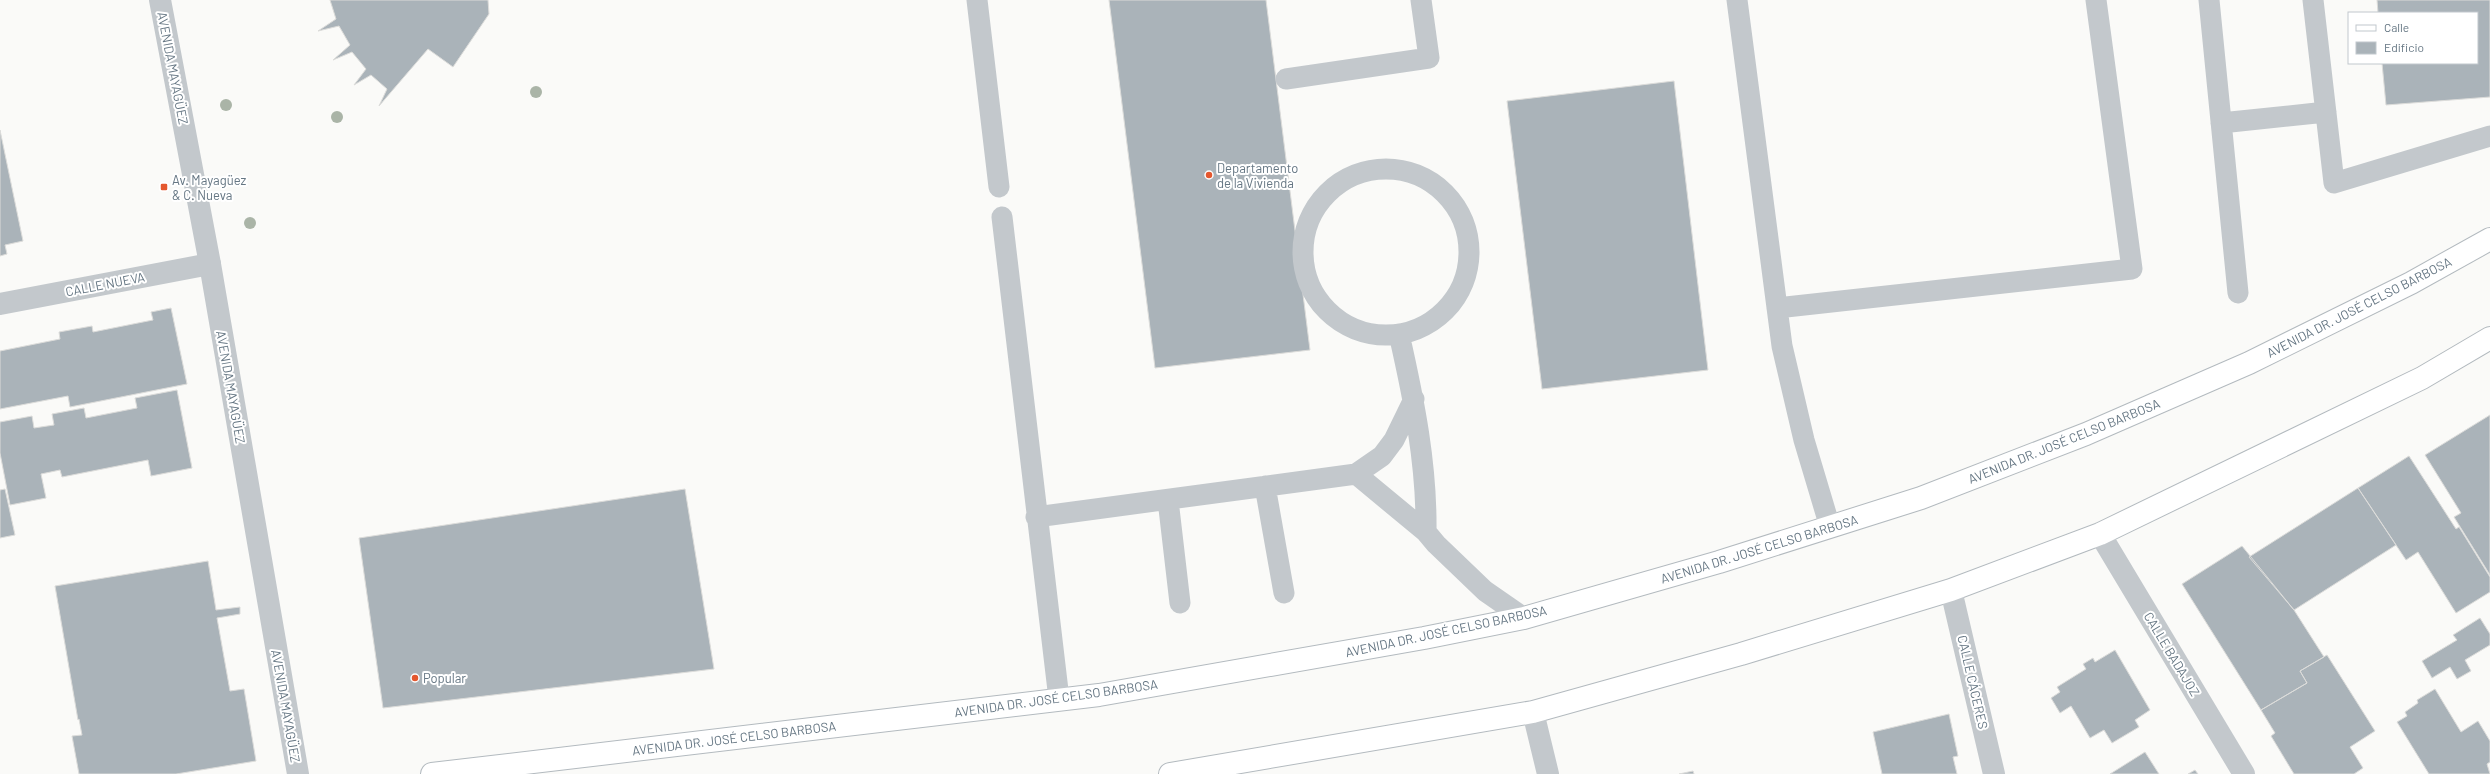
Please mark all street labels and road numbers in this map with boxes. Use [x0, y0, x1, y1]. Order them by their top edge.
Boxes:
street label: AVENIDA MAYAGÜEZ [154, 10, 192, 126]
street label: AVENIDA DR. JOSÉ CELSO BARBOSA [2264, 253, 2454, 361]
street label: CALLE NUEVA [64, 268, 146, 300]
street label: AVENIDA MAYAGÜEZ [213, 329, 249, 445]
street label: AVENIDA DR. JOSÉ CELSO BARBOSA [1966, 395, 2162, 487]
street label: AVENIDA DR. JOSÉ CELSO BARBOSA [1658, 511, 1860, 587]
street label: AVENIDA DR. JOSÉ CELSO BARBOSA [1344, 602, 1548, 660]
street label: CALLE BADAJOZ [2141, 609, 2203, 699]
street label: CALLE CÁCERES [1954, 634, 1992, 730]
street label: AVENIDA MAYAGÜEZ [268, 648, 304, 764]
street label: AVENIDA DR. JOSÉ CELSO BARBOSA [953, 676, 1159, 720]
street label: AVENIDA DR. JOSÉ CELSO BARBOSA [631, 718, 837, 758]

